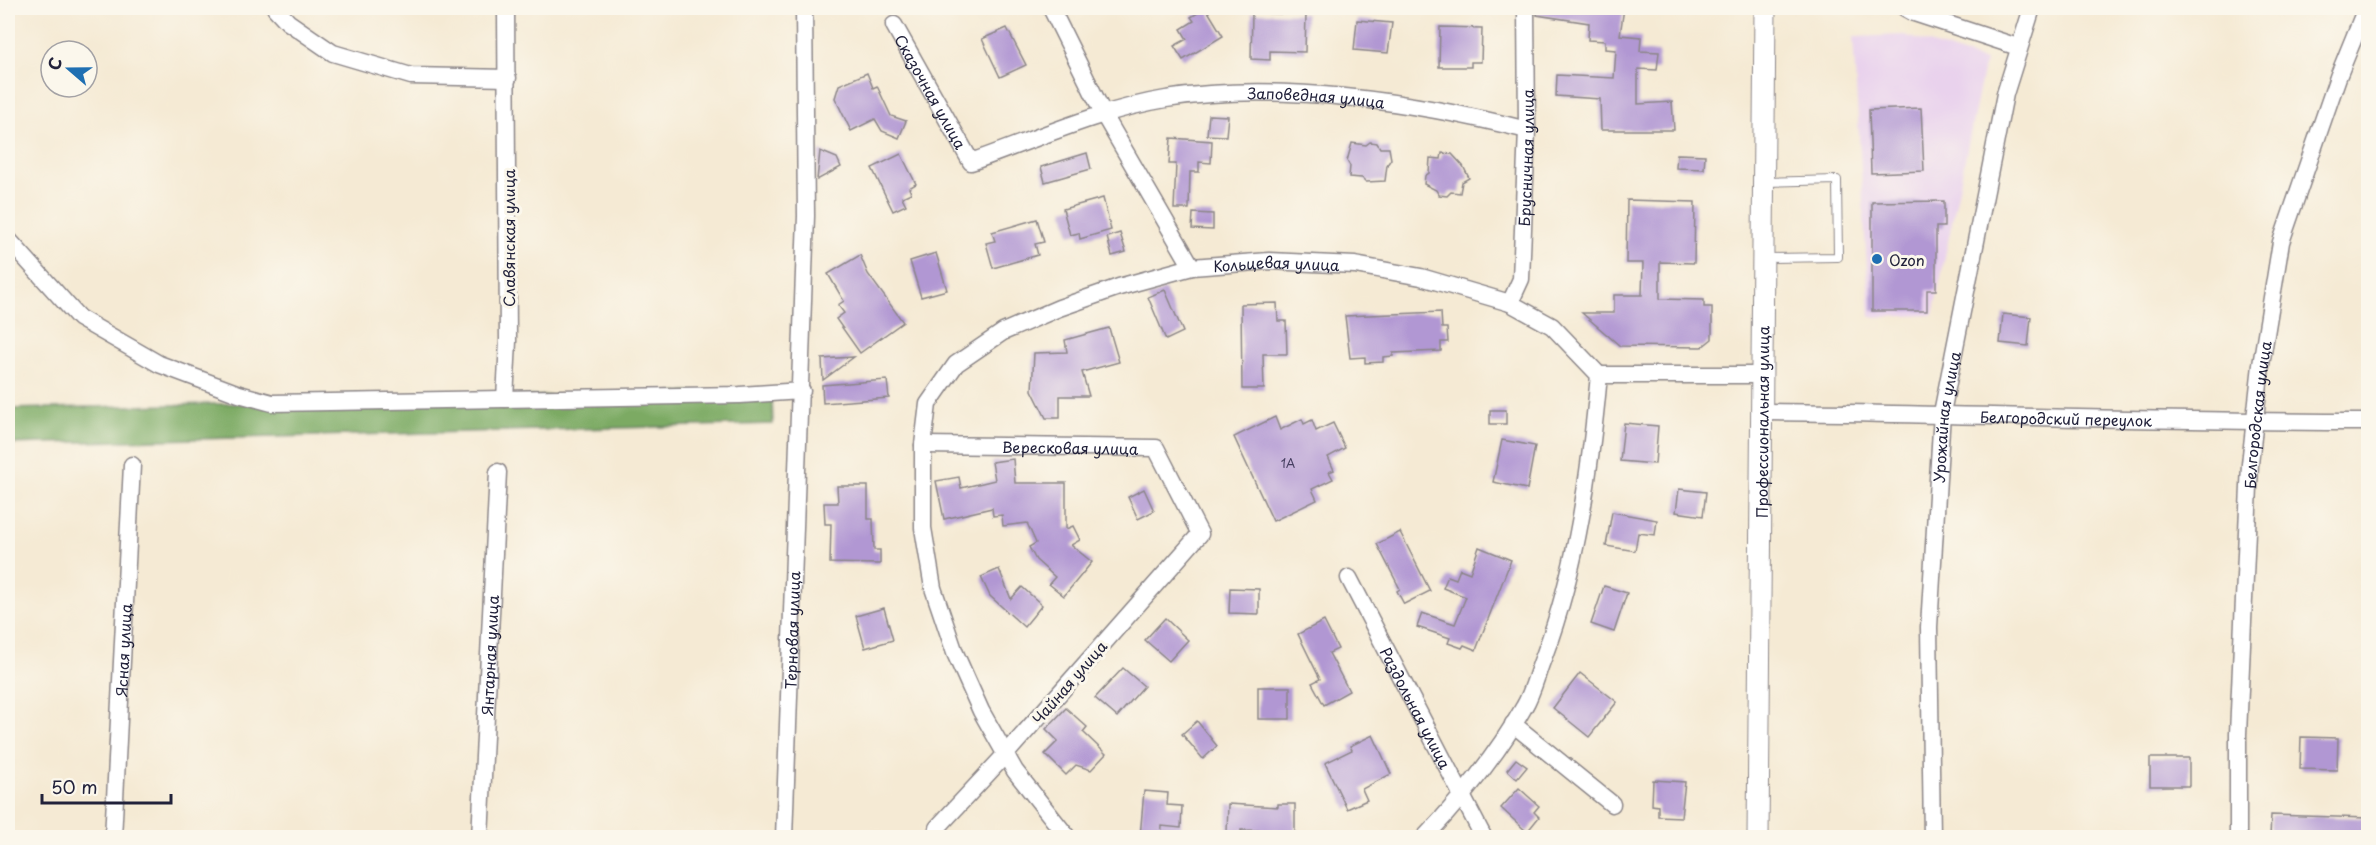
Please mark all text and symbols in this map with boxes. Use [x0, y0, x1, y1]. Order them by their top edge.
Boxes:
street label: Сказочная улица [890, 30, 973, 153]
north arrow [39, 39, 99, 99]
text: С [41, 54, 67, 73]
street label: Заповедная улица [1247, 81, 1387, 113]
street label: Брусничная улица [1512, 88, 1539, 227]
street label: Славянская улица [497, 168, 520, 307]
place label: Ozon [1889, 248, 1925, 271]
street label: Кольцевая улица [1212, 249, 1341, 277]
marker: Ozon [1870, 252, 1884, 266]
street label: Профессиональная улица [1749, 325, 1774, 518]
street label: Белгородская улица [2237, 338, 2276, 489]
street label: Урожайная улица [1926, 349, 1966, 483]
street label: Белгородский переулок [1980, 404, 2152, 431]
street label: Вересковая улица [1002, 435, 1139, 459]
house number: 1А [1281, 454, 1295, 472]
street label: Терновая улица [778, 570, 805, 690]
street label: Янтарная улица [475, 594, 503, 716]
street label: Ясная улица [109, 602, 136, 698]
street label: Чайная улица [1026, 635, 1112, 729]
street label: Раздольная улица [1375, 643, 1458, 773]
scale bar [42, 767, 171, 805]
text: 50 m [51, 773, 98, 800]

